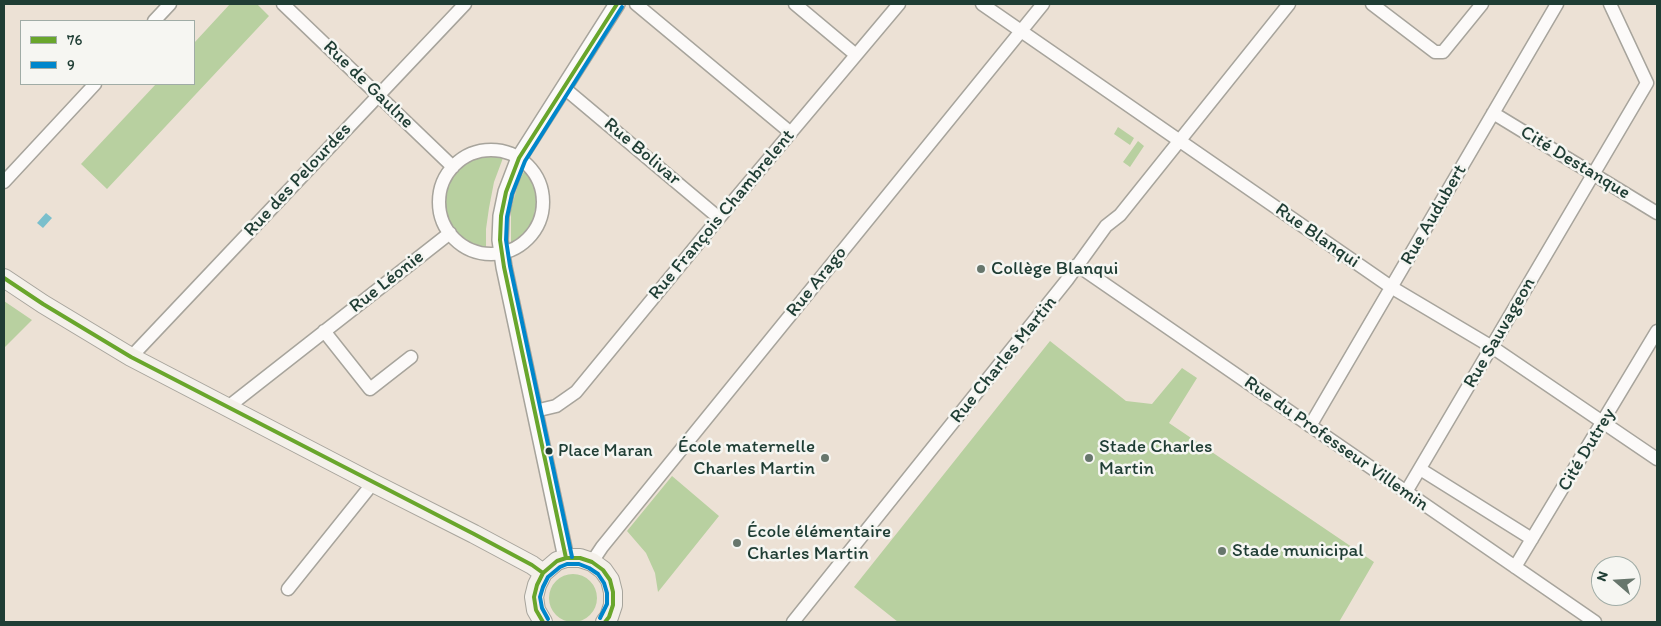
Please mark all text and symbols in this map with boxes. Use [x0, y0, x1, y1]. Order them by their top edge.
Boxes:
legend [20, 20, 195, 85]
text: 76 [67, 31, 82, 49]
street label: Rue de Gaulne [318, 36, 418, 134]
text: 9 [67, 56, 75, 74]
street label: Rue Bolivar [599, 113, 685, 191]
street label: Rue des Pelourdes [239, 118, 357, 242]
street label: Cité Destanque [1516, 121, 1634, 205]
street label: Rue François Chambrelent [644, 125, 800, 305]
street label: Rue Audubert [1396, 161, 1472, 269]
street label: Rue Blanqui [1270, 199, 1364, 273]
street label: Rue Arago [782, 242, 852, 322]
street label: Rue Léonie [345, 246, 429, 318]
place label: Collège Blanqui [991, 258, 1118, 280]
marker: Collège Blanqui [975, 263, 987, 275]
street label: Rue Sauvageon [1459, 274, 1541, 392]
street label: Rue Charles Martin [946, 292, 1062, 428]
street label: Rue du Professeur Villemin [1239, 371, 1433, 517]
street label: Cité Dutrey [1553, 404, 1621, 496]
place label: École maternelle Charles Martin [678, 436, 815, 480]
place label: Stade Charles Martin [1099, 436, 1213, 480]
place label: Place Maran [558, 440, 653, 462]
marker: Place Maran [544, 446, 554, 456]
marker: École maternelle Charles Martin [819, 452, 831, 464]
marker: Stade Charles Martin [1083, 452, 1095, 464]
place label: École élémentaire Charles Martin [747, 521, 891, 565]
marker: École élémentaire Charles Martin [731, 537, 743, 549]
place label: Stade municipal [1232, 540, 1364, 562]
marker: Stade municipal [1216, 545, 1228, 557]
north arrow [1591, 556, 1641, 606]
text: N [1593, 569, 1612, 584]

